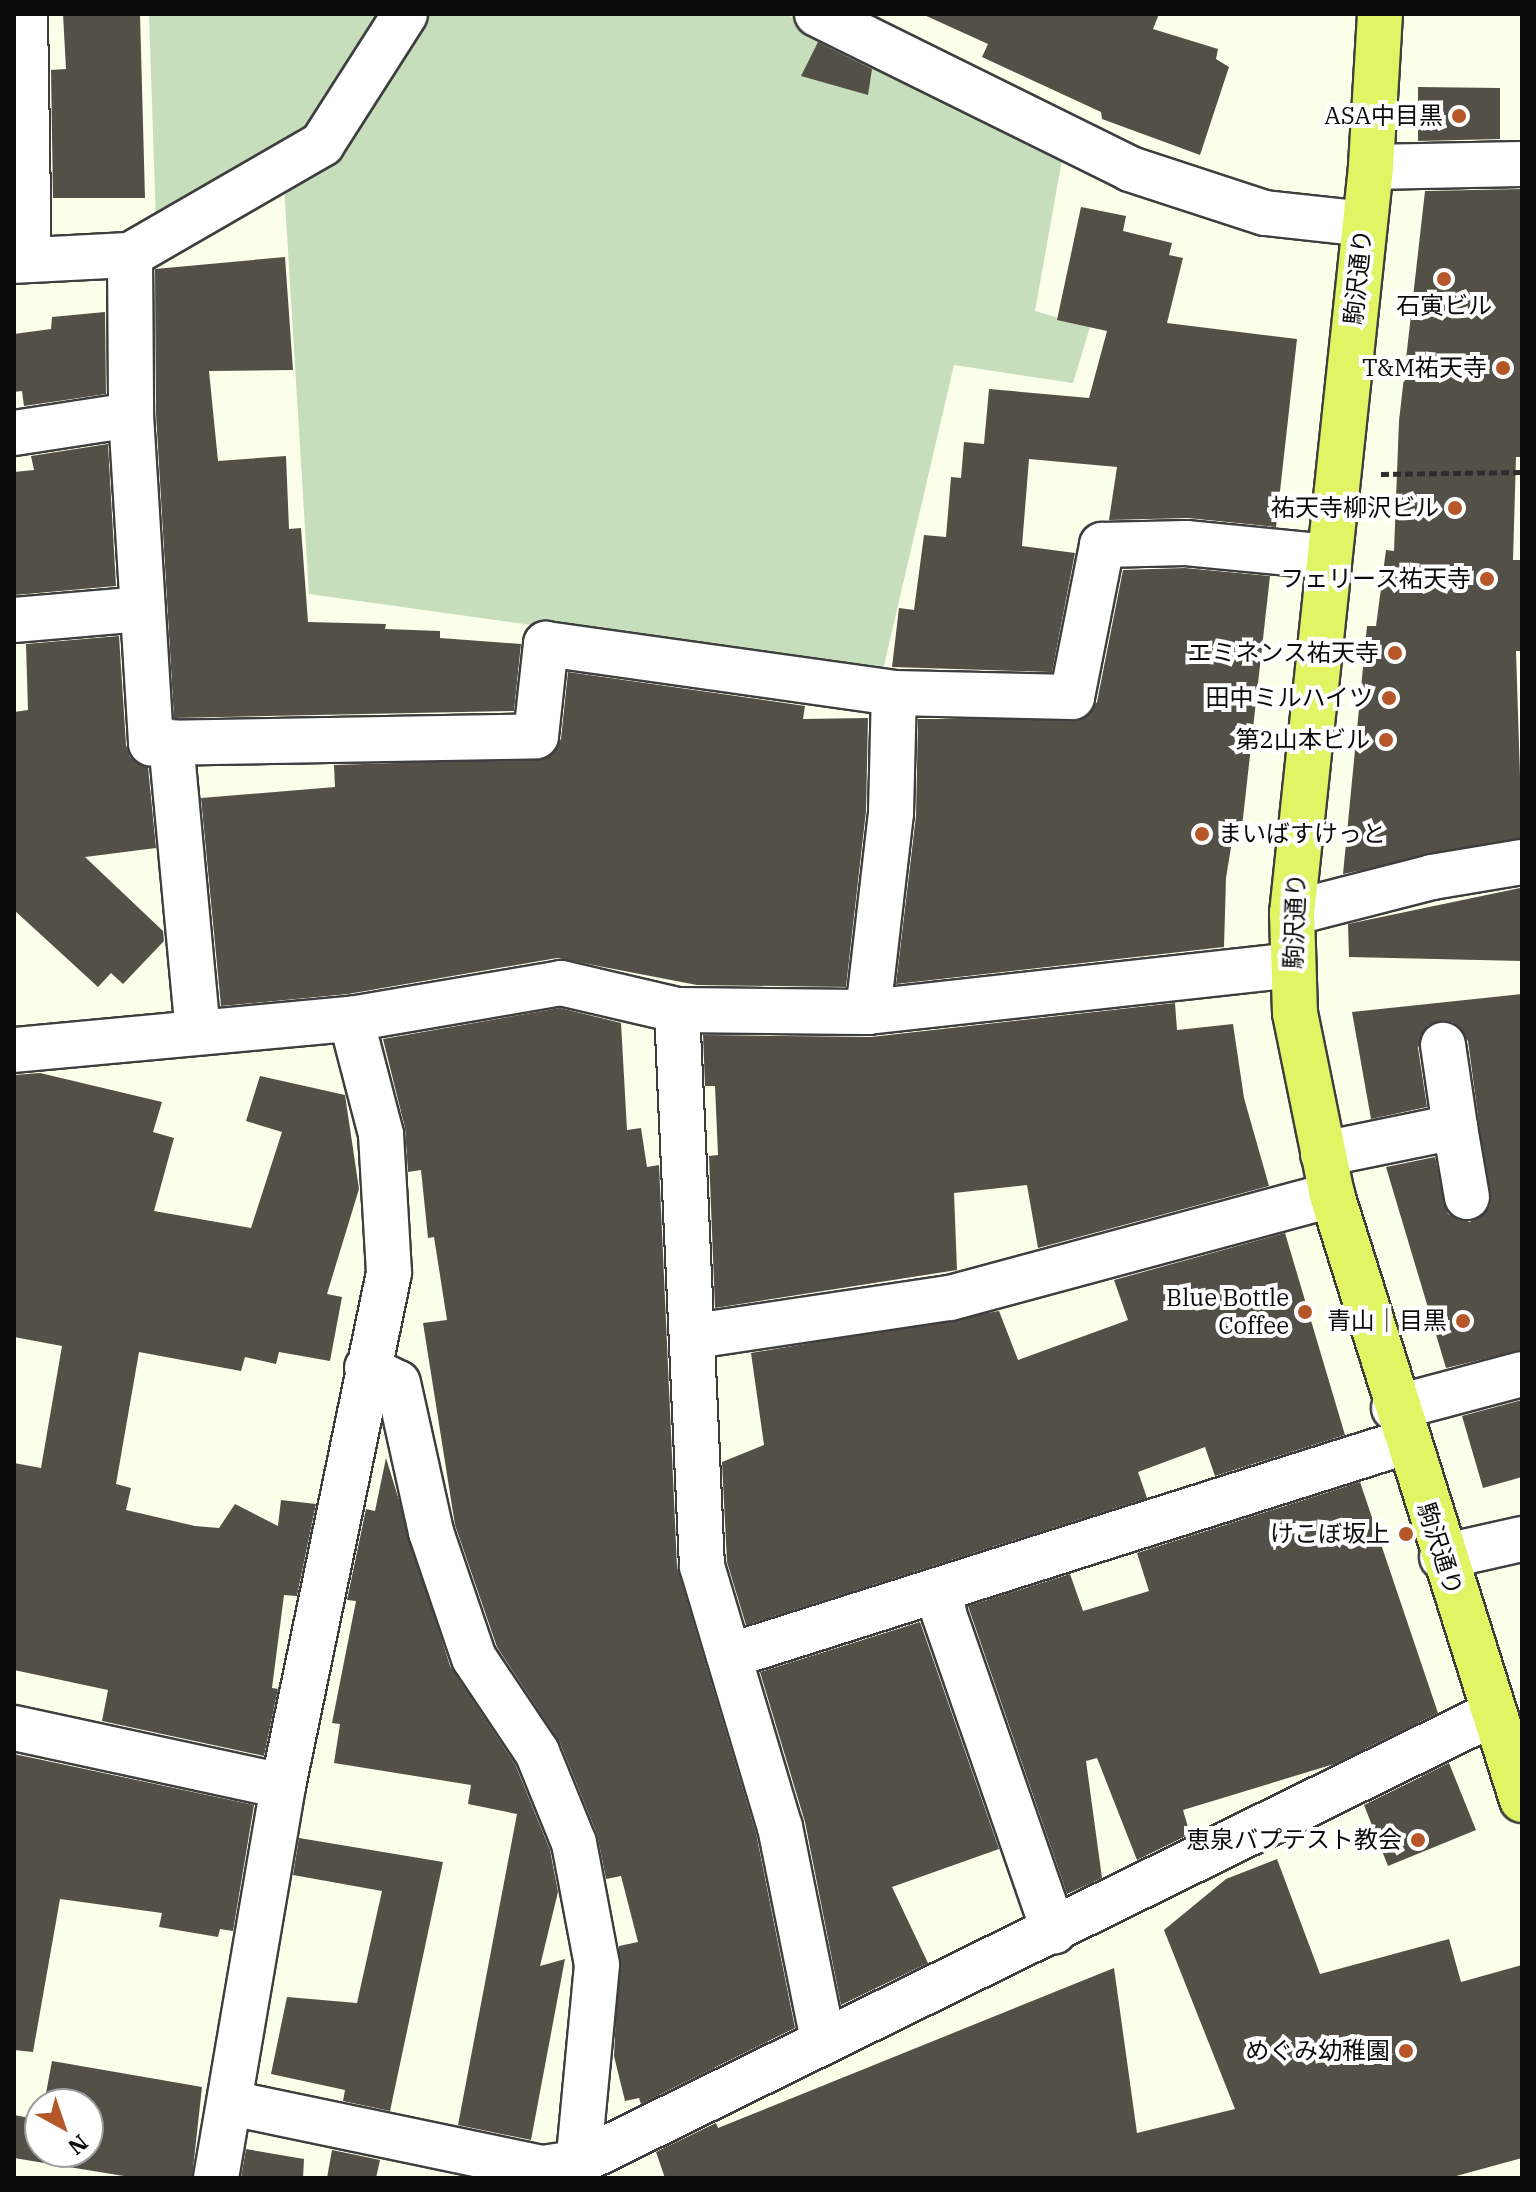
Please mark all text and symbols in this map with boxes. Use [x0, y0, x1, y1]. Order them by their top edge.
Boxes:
place label: ASA中目黒 [1324, 102, 1443, 130]
marker: ASA中目黒 [1450, 107, 1468, 125]
street label: 駒沢通り [1339, 228, 1377, 326]
marker: 石寅ビル [1435, 270, 1453, 288]
place label: 石寅ビル [1396, 292, 1492, 320]
place label: T&M祐天寺 [1362, 354, 1487, 382]
marker: T&M祐天寺 [1494, 359, 1512, 377]
place label: 祐天寺柳沢ビル [1271, 494, 1439, 522]
marker: 祐天寺柳沢ビル [1446, 499, 1464, 517]
place label: フェリース祐天寺 [1279, 565, 1471, 593]
marker: フェリース祐天寺 [1478, 570, 1496, 588]
place label: エミネンス祐天寺 [1187, 639, 1379, 667]
marker: エミネンス祐天寺 [1386, 644, 1404, 662]
place label: 田中ミルハイツ [1205, 684, 1373, 712]
marker: 田中ミルハイツ [1380, 689, 1398, 707]
place label: 第2山本ビル [1236, 726, 1370, 754]
marker: 第2山本ビル [1377, 731, 1395, 749]
place label: まいばすけっと [1218, 820, 1386, 848]
marker: まいばすけっと [1193, 825, 1211, 843]
street label: 駒沢通り [1279, 873, 1311, 969]
place label: Blue Bottle Coffee [1166, 1284, 1289, 1340]
marker: Blue Bottle Coffee [1296, 1303, 1314, 1321]
place label: 青山｜目黒 [1327, 1307, 1447, 1335]
marker: 青山｜目黒 [1454, 1312, 1472, 1330]
street label: 駒沢通り [1411, 1499, 1469, 1599]
place label: けこぼ坂上 [1270, 1520, 1390, 1548]
marker: けこぼ坂上 [1397, 1525, 1415, 1543]
place label: 恵泉バプテスト教会 [1186, 1826, 1402, 1854]
marker: 恵泉バプテスト教会 [1409, 1831, 1427, 1849]
place label: めぐみ幼稚園 [1246, 2037, 1390, 2065]
marker: めぐみ幼稚園 [1397, 2042, 1415, 2060]
north arrow [24, 2088, 104, 2168]
text: N [62, 2129, 94, 2162]

